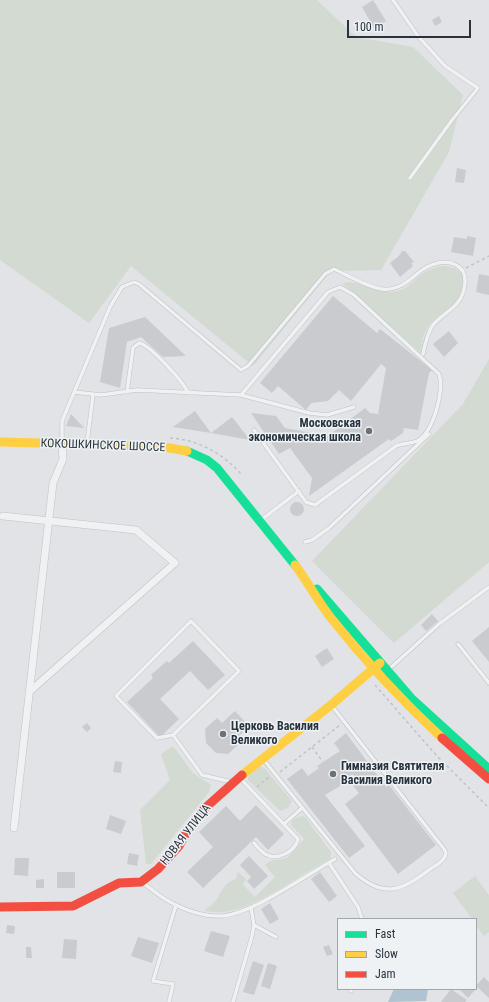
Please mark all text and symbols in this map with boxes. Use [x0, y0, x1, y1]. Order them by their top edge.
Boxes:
scale bar [349, 12, 473, 38]
text: 100 m [354, 20, 384, 34]
place label: Московская экономическая школа [248, 417, 361, 445]
marker: Московская экономическая школа [364, 426, 374, 436]
street label: КОКОШКИНСКОЕ ШОССЕ [40, 437, 166, 455]
place label: Церковь Василия Великого [231, 720, 319, 748]
marker: Церковь Василия Великого [218, 729, 228, 739]
place label: Гимназия Святителя Василия Великого [341, 760, 444, 788]
marker: Гимназия Святителя Василия Великого [328, 769, 338, 779]
street label: НОВАЯ УЛИЦА [158, 802, 214, 868]
legend [337, 918, 477, 990]
text: Fast [375, 927, 395, 941]
text: Slow [375, 947, 398, 961]
text: Jam [375, 967, 396, 981]

